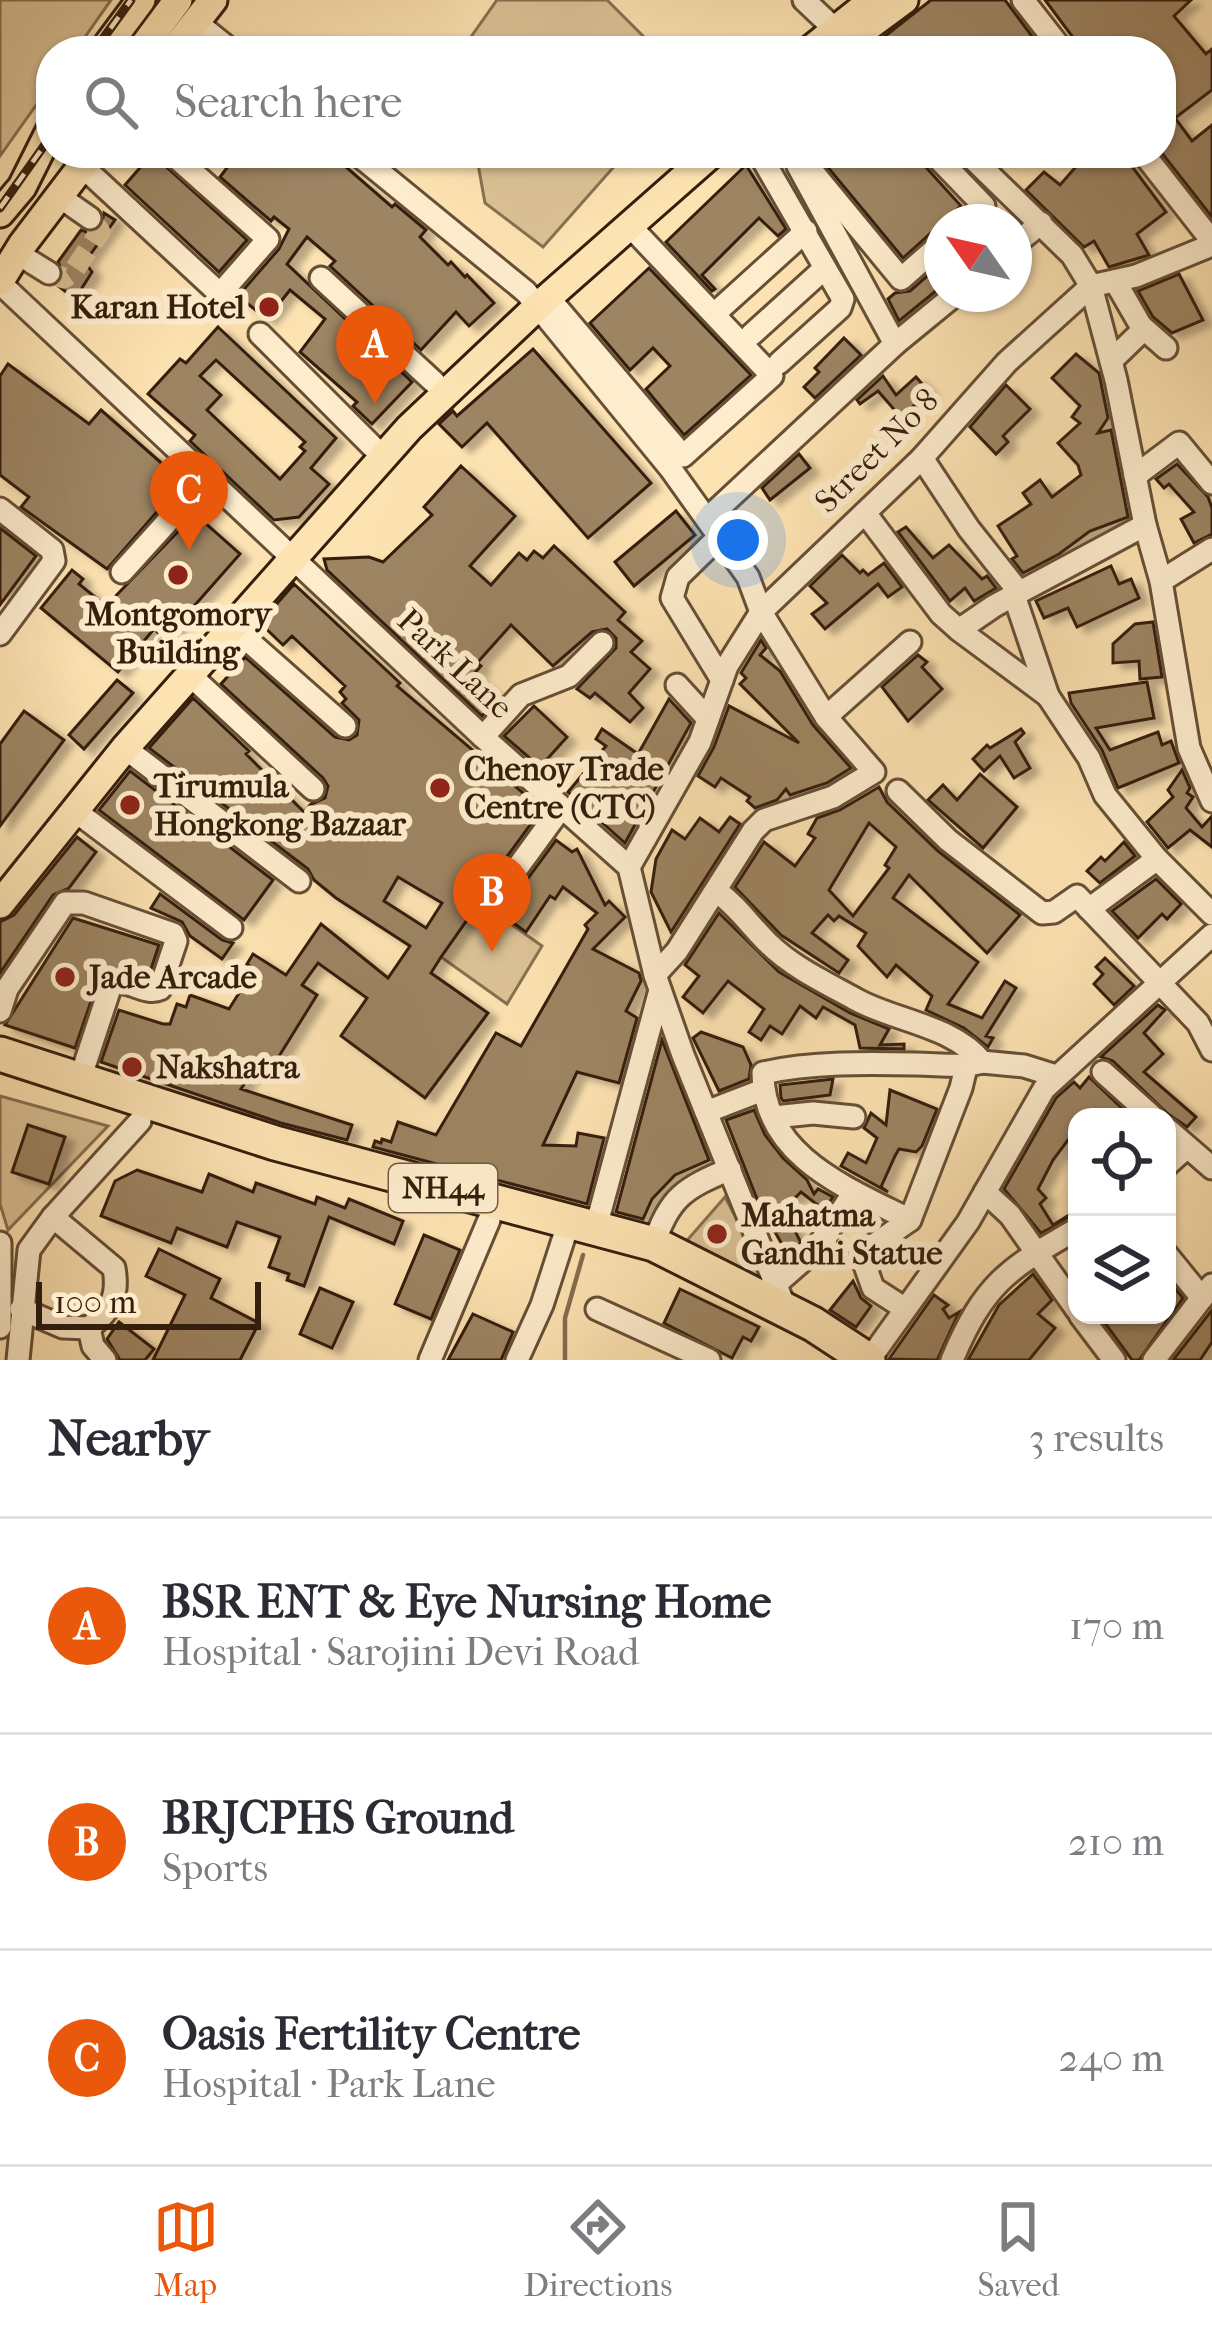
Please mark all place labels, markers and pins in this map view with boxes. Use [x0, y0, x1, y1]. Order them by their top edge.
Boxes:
place label: Karan Hotel [70, 288, 246, 327]
marker: Karan Hotel [256, 294, 282, 320]
pin: A [336, 305, 414, 404]
pin: C [150, 451, 228, 550]
marker: Montgomory Building [165, 562, 191, 588]
place label: Montgomory Building [85, 595, 274, 672]
place label: Chenoy Trade Centre (CTC) [464, 750, 664, 827]
place label: Tirumula Hongkong Bazaar [153, 767, 407, 844]
marker: Chenoy Trade Centre (CTC) [427, 775, 453, 801]
marker: Tirumula Hongkong Bazaar [117, 792, 143, 818]
pin: B [453, 853, 531, 952]
place label: Jade Arcade [86, 958, 257, 997]
marker: Jade Arcade [52, 964, 78, 990]
place label: Nakshatra [156, 1048, 301, 1087]
marker: Nakshatra [119, 1054, 145, 1080]
place label: Mahatma Gandhi Statue [741, 1196, 943, 1273]
marker: Mahatma Gandhi Statue [704, 1221, 730, 1247]

